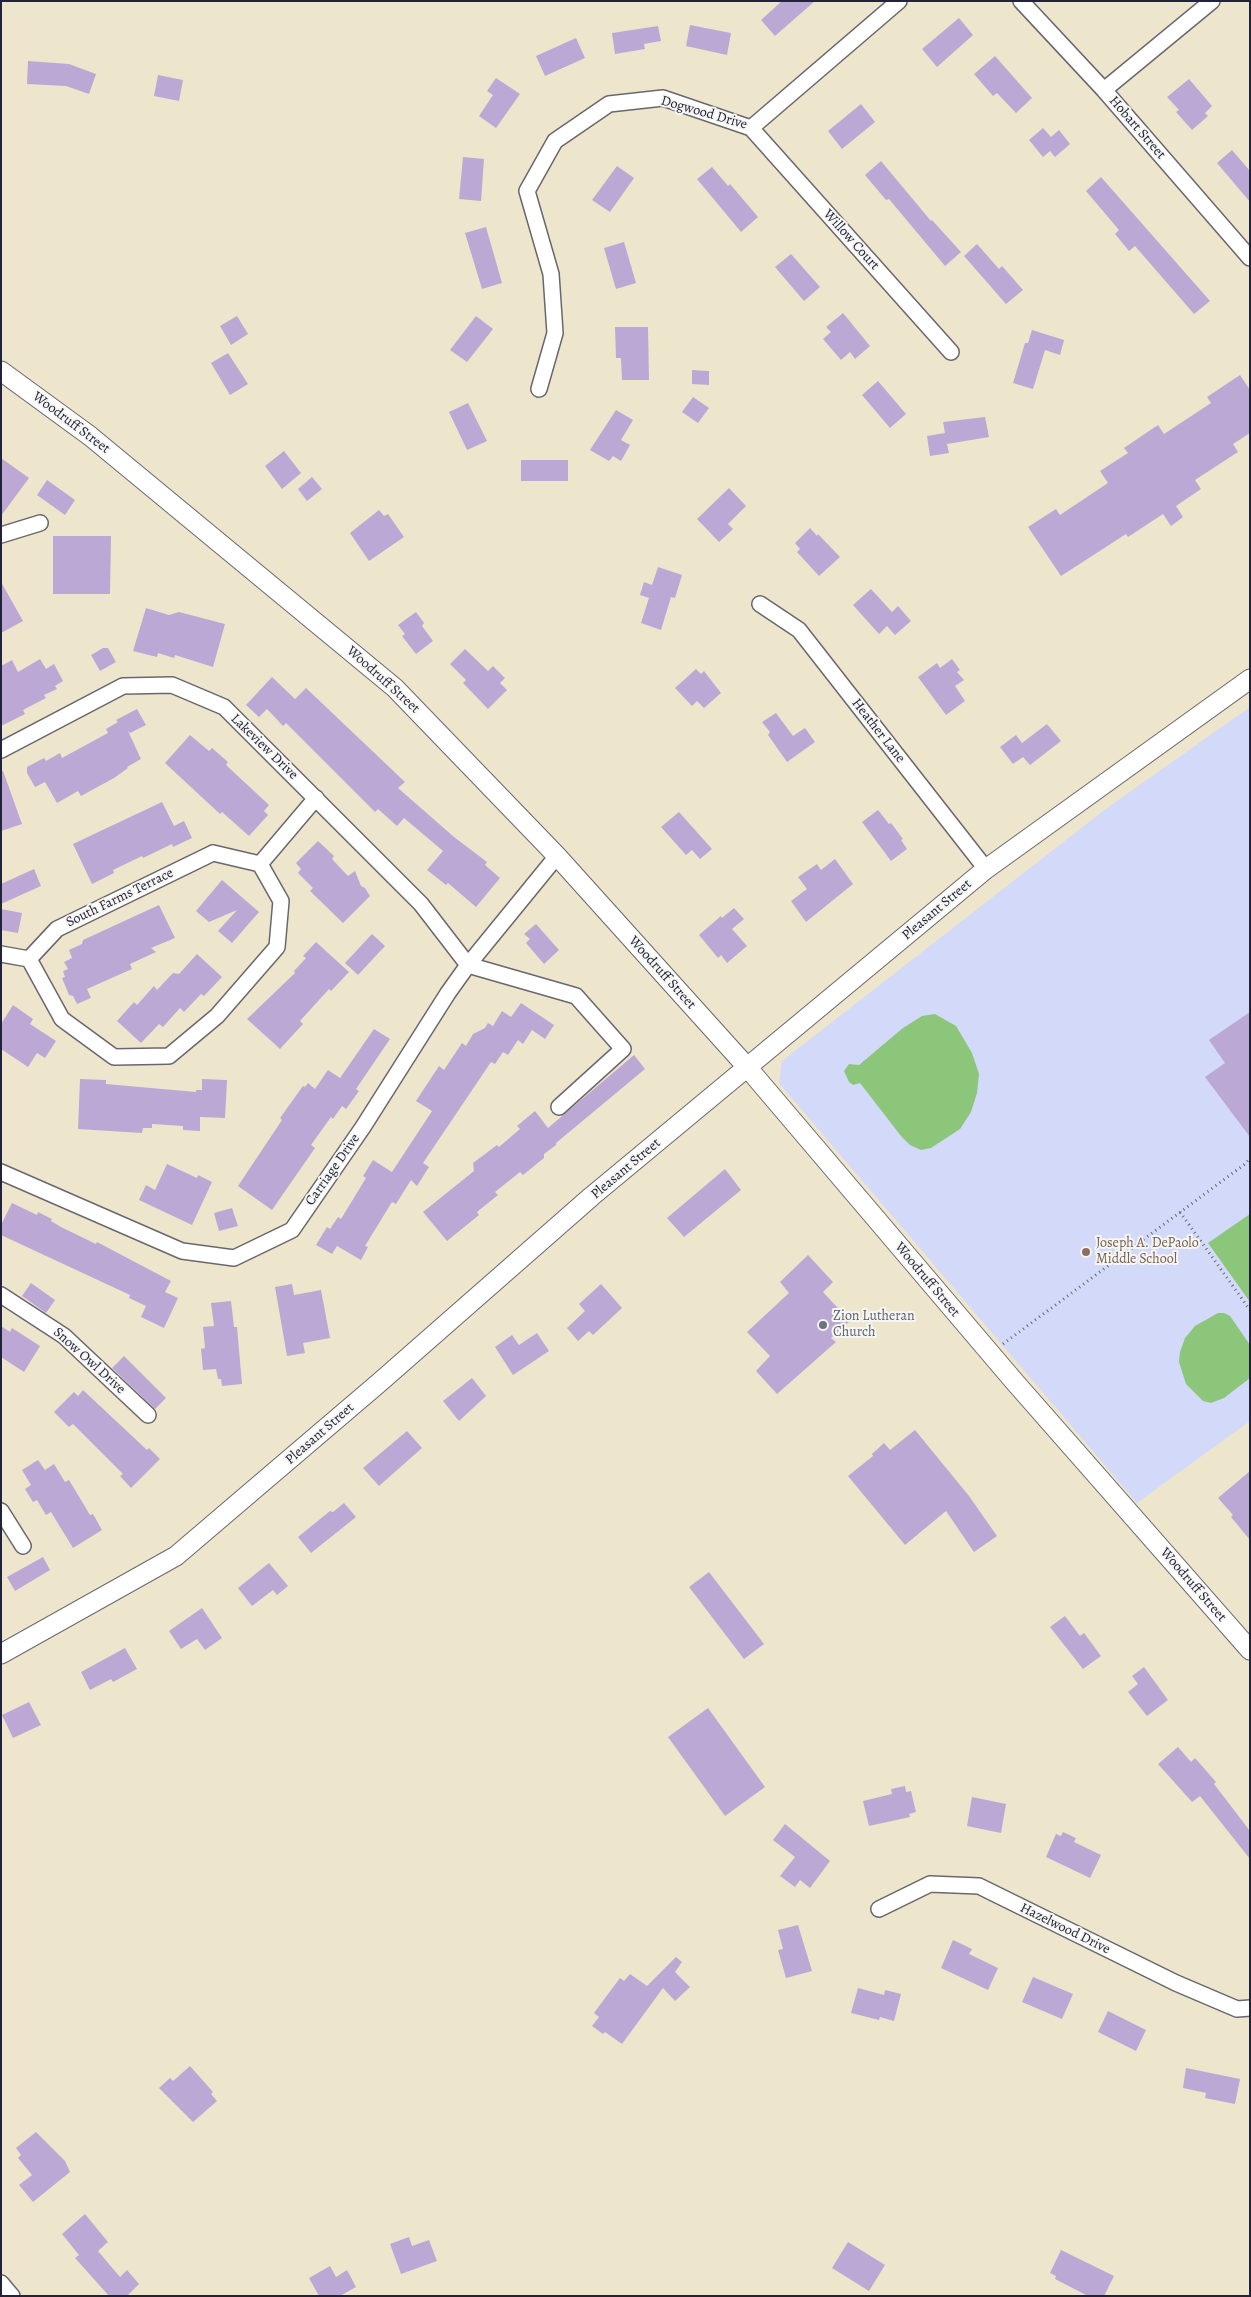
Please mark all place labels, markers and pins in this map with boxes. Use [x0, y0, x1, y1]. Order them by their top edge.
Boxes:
place label: Joseph A. DePaolo Middle School [1096, 1236, 1199, 1268]
marker: Joseph A. DePaolo Middle School [1080, 1246, 1092, 1258]
place label: Zion Lutheran Church [833, 1309, 915, 1341]
marker: Zion Lutheran Church [817, 1319, 829, 1331]

